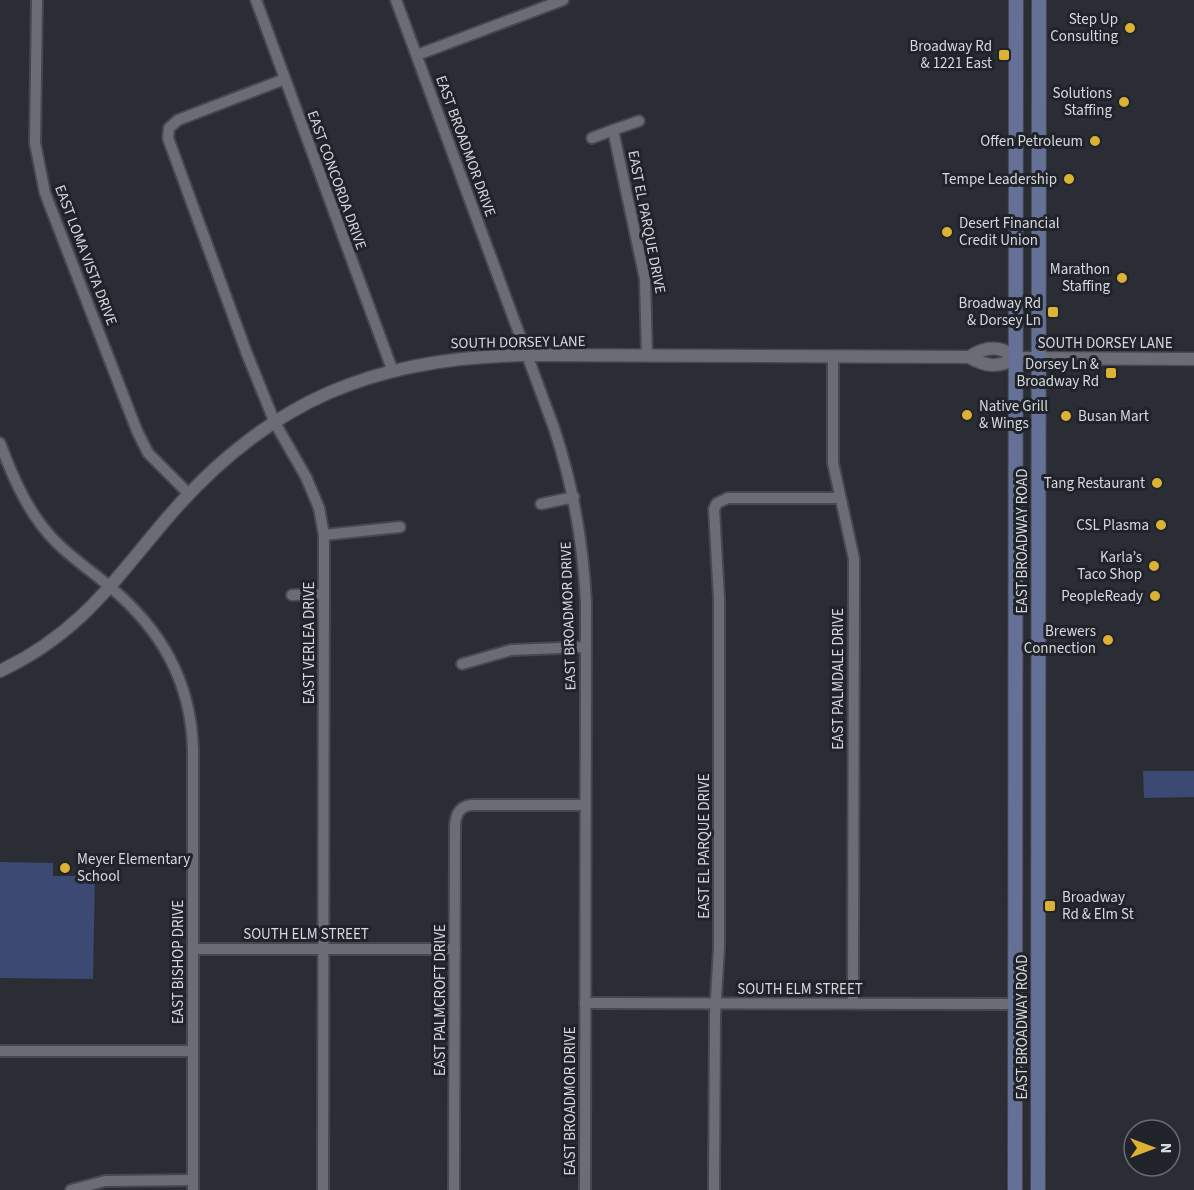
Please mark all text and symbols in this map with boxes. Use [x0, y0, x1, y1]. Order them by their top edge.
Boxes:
place label: Step Up Consulting [1050, 9, 1118, 47]
marker: Step Up Consulting [1123, 21, 1137, 35]
place label: Broadway Rd & 1221 East [909, 36, 992, 74]
marker: Broadway Rd & 1221 East [997, 48, 1011, 62]
street label: EAST BROADMOR DRIVE [430, 73, 501, 220]
place label: Solutions Staffing [1052, 83, 1112, 121]
marker: Solutions Staffing [1117, 95, 1131, 109]
street label: EAST CONCORDA DRIVE [302, 108, 372, 253]
place label: Offen Petroleum [980, 131, 1083, 152]
marker: Offen Petroleum [1088, 134, 1102, 148]
street label: EAST EL PARQUE DRIVE [622, 149, 671, 296]
place label: Tempe Leadership [942, 169, 1057, 190]
marker: Tempe Leadership [1062, 172, 1076, 186]
street label: EAST LOMA VISTA DRIVE [49, 182, 122, 329]
place label: Desert Financial Credit Union [959, 213, 1060, 251]
marker: Desert Financial Credit Union [940, 225, 954, 239]
place label: Marathon Staffing [1050, 259, 1110, 297]
marker: Marathon Staffing [1115, 271, 1129, 285]
place label: Broadway Rd & Dorsey Ln [958, 293, 1041, 331]
marker: Broadway Rd & Dorsey Ln [1046, 305, 1060, 319]
street label: SOUTH DORSEY LANE [450, 331, 586, 354]
street label: SOUTH DORSEY LANE [1037, 333, 1173, 354]
place label: Dorsey Ln & Broadway Rd [1016, 354, 1099, 392]
marker: Dorsey Ln & Broadway Rd [1104, 366, 1118, 380]
place label: Native Grill & Wings [979, 396, 1048, 434]
place label: Busan Mart [1078, 406, 1149, 427]
marker: Native Grill & Wings [960, 408, 974, 422]
marker: Busan Mart [1059, 409, 1073, 423]
street label: EAST BROADWAY ROAD [1012, 469, 1033, 613]
place label: Tang Restaurant [1044, 473, 1145, 494]
marker: Tang Restaurant [1150, 476, 1164, 490]
place label: CSL Plasma [1076, 515, 1149, 536]
marker: CSL Plasma [1154, 518, 1168, 532]
street label: EAST BROADMOR DRIVE [555, 541, 582, 691]
place label: Karla’s Taco Shop [1077, 547, 1142, 585]
marker: Karla’s Taco Shop [1147, 559, 1161, 573]
street label: EAST VERLEA DRIVE [299, 582, 320, 704]
place label: PeopleReady [1061, 586, 1143, 607]
marker: PeopleReady [1148, 589, 1162, 603]
street label: EAST PALMDALE DRIVE [828, 608, 849, 750]
place label: Brewers Connection [1024, 621, 1096, 659]
marker: Brewers Connection [1101, 633, 1115, 647]
street label: EAST EL PARQUE DRIVE [694, 773, 715, 919]
place label: Meyer Elementary School [77, 849, 190, 887]
marker: Meyer Elementary School [58, 861, 72, 875]
place label: Broadway Rd & Elm St [1062, 887, 1134, 925]
marker: Broadway Rd & Elm St [1043, 899, 1057, 913]
street label: EAST BISHOP DRIVE [168, 900, 189, 1024]
street label: SOUTH ELM STREET [243, 924, 369, 945]
street label: EAST PALMCROFT DRIVE [430, 924, 451, 1076]
street label: EAST BROADWAY ROAD [1012, 955, 1033, 1099]
street label: SOUTH ELM STREET [737, 979, 863, 1000]
street label: EAST BROADMOR DRIVE [560, 1026, 581, 1176]
north arrow [1122, 1118, 1182, 1178]
text: N [1155, 1143, 1177, 1153]

